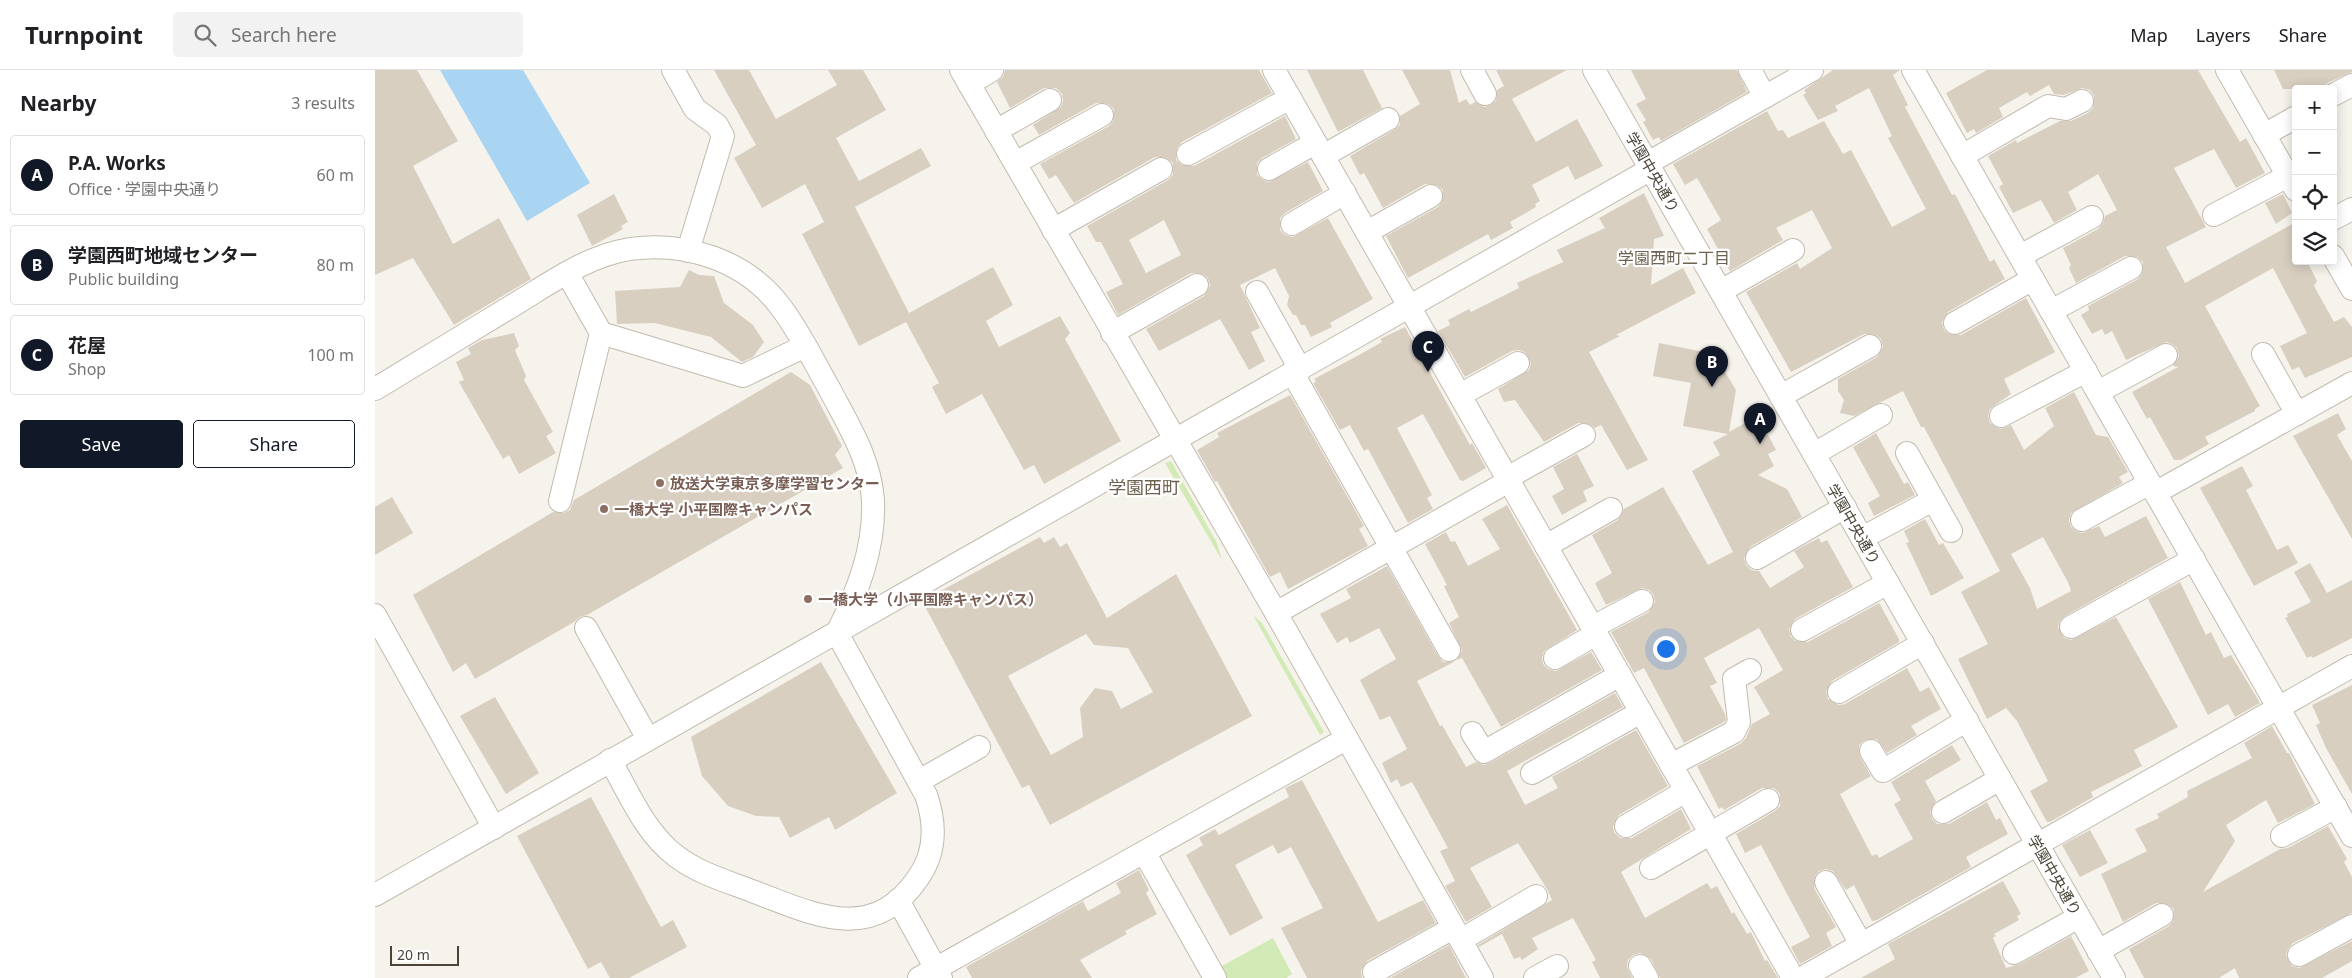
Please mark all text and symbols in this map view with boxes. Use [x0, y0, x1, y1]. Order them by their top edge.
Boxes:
search box [173, 12, 523, 57]
text: Turnpoint [25, 18, 143, 51]
icon: search [191, 21, 219, 49]
text: Search here [231, 22, 337, 48]
text: Map [2130, 23, 2168, 47]
text: Layers [2196, 23, 2251, 47]
text: Share [2279, 23, 2327, 47]
map controls [2292, 85, 2337, 265]
button: + [2292, 85, 2337, 130]
text: Nearby [20, 89, 96, 117]
text: 3 results [291, 92, 355, 114]
street label: 学園中央通り [1622, 128, 1684, 216]
button: − [2292, 130, 2337, 175]
text: P.A. Works [68, 150, 166, 176]
text: A [31, 164, 43, 186]
text: 60 m [317, 164, 354, 186]
button: locate [2292, 175, 2337, 220]
text: Office · 学園中央通り [68, 178, 221, 200]
button: layers [2292, 220, 2337, 265]
text: 学園西町地域センター [68, 242, 258, 268]
district label: 学園西町二丁目 [1618, 247, 1730, 269]
text: B [32, 254, 42, 276]
text: 80 m [317, 254, 354, 276]
text: Public building [68, 268, 179, 290]
pin: C [1412, 331, 1444, 372]
text: 花屋 [68, 332, 106, 358]
text: C [32, 344, 42, 366]
text: 100 m [307, 344, 354, 366]
pin: B [1696, 346, 1728, 387]
text: Shop [68, 358, 106, 380]
pin: A [1744, 403, 1776, 444]
button: Save [20, 420, 183, 468]
button: Share [193, 420, 355, 468]
place label: 放送大学東京多摩学習センター [670, 473, 880, 493]
district label: 学園西町 [1108, 475, 1180, 499]
marker: 放送大学東京多摩学習センター [654, 477, 666, 489]
street label: 学園中央通り [1823, 480, 1885, 568]
place label: 一橋大学 小平国際キャンパス [614, 499, 813, 519]
marker: 一橋大学 小平国際キャンパス [598, 503, 610, 515]
place label: 一橋大学（小平国際キャンパス） [818, 589, 1043, 609]
marker: 一橋大学（小平国際キャンパス） [802, 593, 814, 605]
your location [1653, 636, 1679, 662]
street label: 学園中央通り [2024, 831, 2086, 919]
scale bar [390, 943, 459, 966]
text: 20 m [397, 945, 430, 964]

